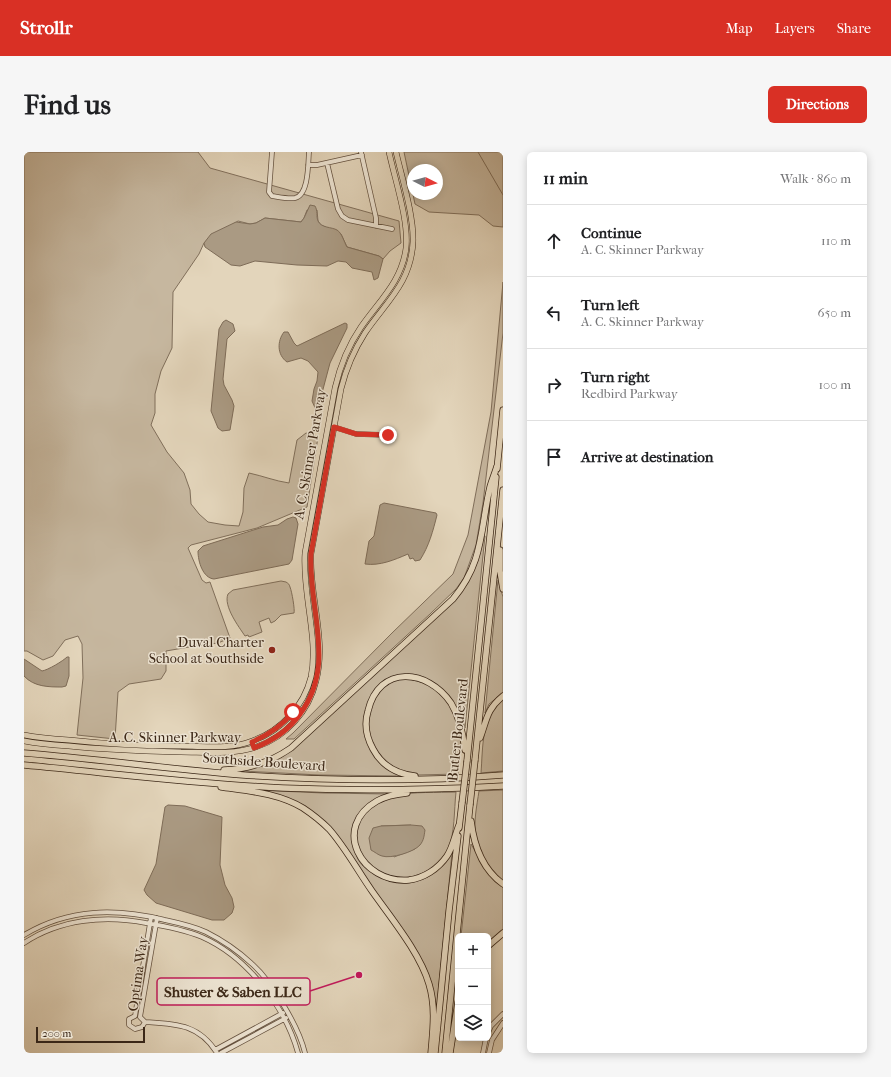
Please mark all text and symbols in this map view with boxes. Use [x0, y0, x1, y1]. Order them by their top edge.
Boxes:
text: Strollr [20, 17, 73, 39]
text: Map [726, 20, 753, 37]
text: Layers [775, 20, 815, 37]
text: Share [837, 20, 871, 37]
button: Directions [768, 86, 867, 123]
text: Find us [24, 88, 111, 121]
north arrow [407, 164, 443, 200]
text: 11 min [543, 168, 588, 188]
text: Walk · 860 m [780, 171, 851, 186]
text: Continue [581, 224, 641, 242]
icon: ahead [543, 230, 565, 252]
text: 110 m [821, 233, 851, 248]
text: A. C. Skinner Parkway [581, 242, 704, 257]
text: Turn left [581, 296, 639, 314]
icon: left [543, 302, 565, 324]
text: 650 m [818, 305, 851, 320]
text: A. C. Skinner Parkway [581, 314, 704, 329]
text: Turn right [581, 368, 650, 386]
icon: right [543, 374, 565, 396]
text: 100 m [818, 377, 851, 392]
text: Redbird Parkway [581, 386, 678, 401]
street label: A. C. Skinner Parkway [290, 387, 330, 522]
route end [379, 426, 397, 444]
icon: arrive [543, 446, 565, 468]
text: Arrive at destination [581, 448, 713, 466]
place label: Duval Charter School at Southside [149, 634, 264, 667]
marker: Duval Charter School at Southside [267, 645, 277, 655]
street label: Butler Boulevard [444, 678, 472, 782]
route start [284, 703, 302, 721]
street label: A. C. Skinner Parkway [108, 729, 242, 746]
street label: Southside Boulevard [202, 749, 326, 775]
map controls [455, 933, 491, 1041]
button: + [455, 933, 491, 969]
street label: Optima Way [124, 935, 152, 1013]
button: − [455, 969, 491, 1005]
callout: Shuster & Saben LLC [157, 978, 310, 1005]
text: Shuster & Saben LLC [164, 983, 302, 1001]
button: layers [455, 1005, 491, 1041]
scale bar [36, 1025, 145, 1044]
text: 200 m [42, 1027, 71, 1040]

